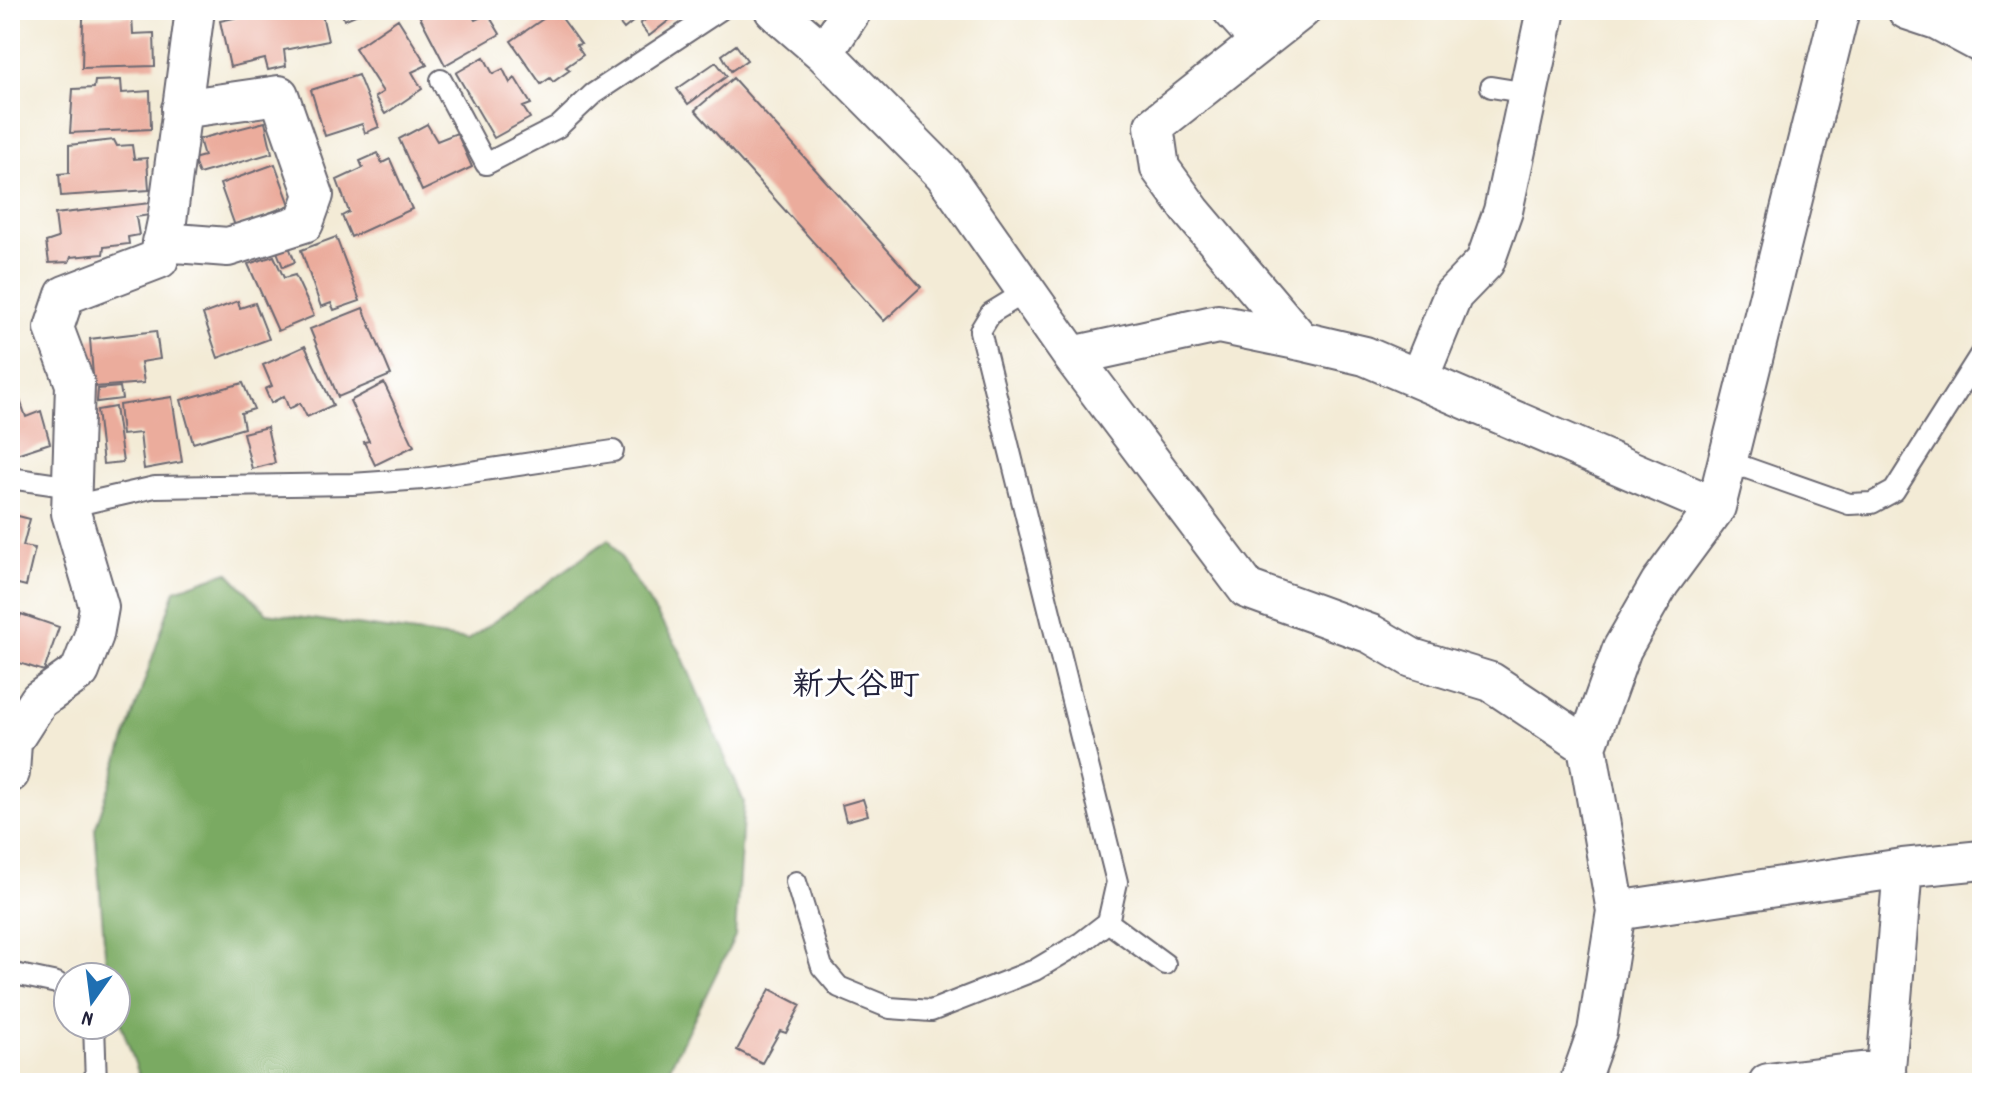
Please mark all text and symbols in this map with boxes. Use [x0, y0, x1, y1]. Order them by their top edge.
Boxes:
district label: 新大谷町 [792, 665, 920, 711]
north arrow [52, 961, 132, 1041]
text: N [79, 1001, 97, 1033]

